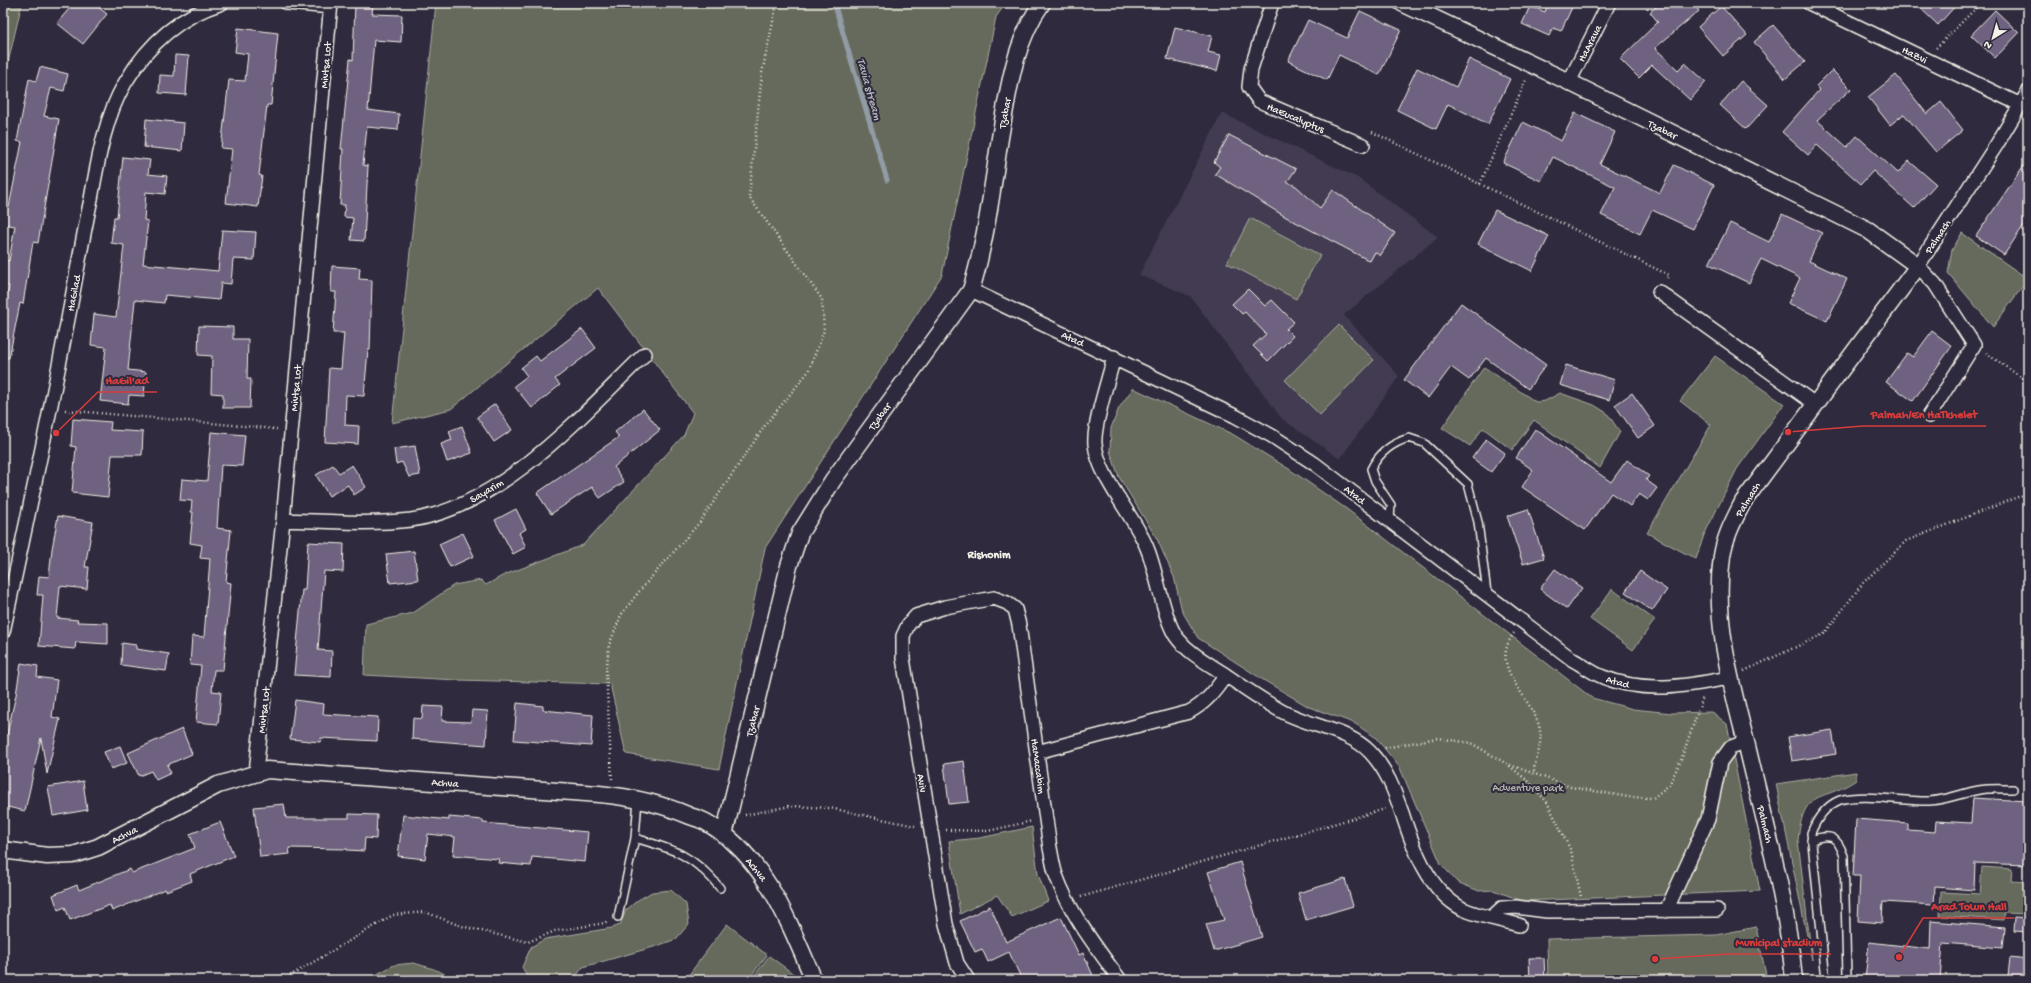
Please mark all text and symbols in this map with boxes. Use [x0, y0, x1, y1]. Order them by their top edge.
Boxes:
north arrow [1973, 18, 2013, 58]
street label: HaArava [1576, 23, 1606, 64]
text: N [1982, 37, 1995, 51]
street label: Mivtsa Lot [319, 40, 335, 89]
street label: HaZvi [1899, 45, 1929, 67]
water label: Tavia stream [853, 57, 884, 123]
street label: Tzabar [997, 96, 1015, 131]
street label: HaEucalyptus [1265, 101, 1327, 137]
street label: Tzabar [1645, 118, 1680, 143]
street label: Palmach [1923, 218, 1954, 257]
street label: HaGilad [66, 273, 85, 313]
street label: Atad [1059, 329, 1087, 351]
street label: Mivtsa Lot [289, 363, 305, 412]
callout: HaGil'ad [98, 368, 157, 392]
text: HaGil'ad [105, 375, 150, 389]
street label: Tzabar [866, 400, 895, 434]
callout: Palmah/En HaTkhelet [1863, 402, 1986, 426]
text: Palmah/En HaTkhelet [1870, 409, 1978, 423]
street label: Sayarim [468, 477, 506, 506]
street label: Palmach [1733, 481, 1764, 520]
street label: Atad [1341, 484, 1368, 508]
district label: Rishonim [967, 549, 1011, 563]
street label: Atad [1605, 674, 1632, 692]
street label: Mivtsa Lot [257, 685, 274, 734]
street label: Tzabar [744, 704, 764, 739]
street label: HaMaccabim [1027, 738, 1047, 795]
street label: Aviv [914, 773, 928, 794]
street label: Achva [431, 777, 460, 791]
park label: Adventure park [1493, 783, 1565, 795]
street label: Palmach [1753, 804, 1775, 845]
street label: Achva [110, 824, 140, 847]
street label: Achva [742, 856, 769, 885]
callout: Arad Town Hall [1923, 894, 2014, 918]
text: Arad Town Hall [1930, 901, 2007, 915]
callout: Municipal stadium [1728, 930, 1831, 954]
text: Municipal stadium [1736, 937, 1823, 951]

